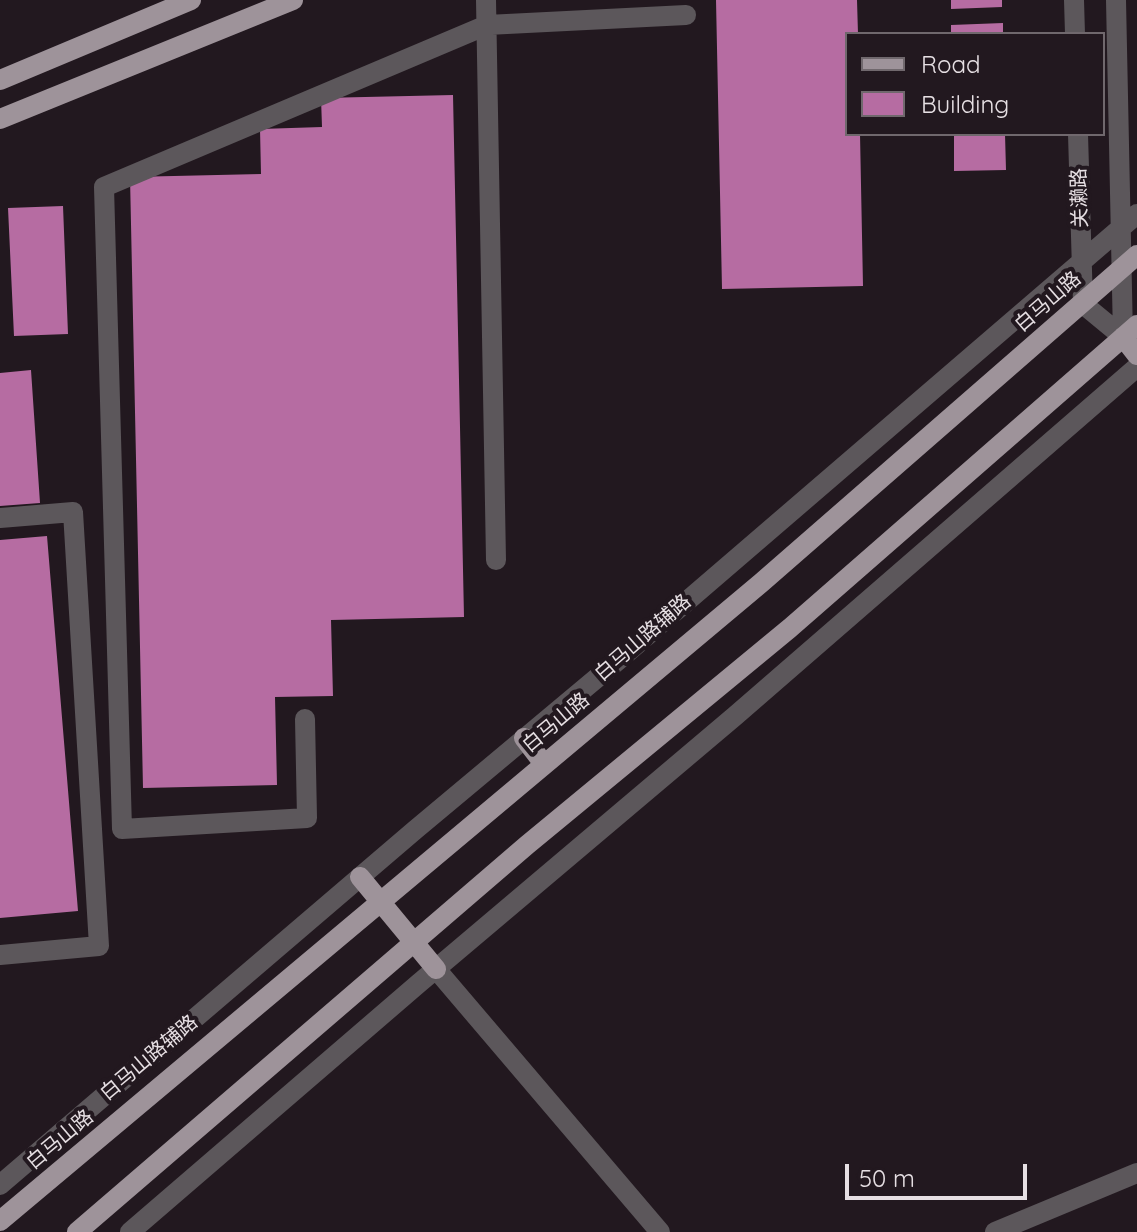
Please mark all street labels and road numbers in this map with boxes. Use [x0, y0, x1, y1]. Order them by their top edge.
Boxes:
street label: 关濑路 [1067, 168, 1093, 228]
street label: 白马山路 [1010, 267, 1086, 337]
street label: 白马山路辅路 [590, 590, 696, 686]
street label: 白马山路 [518, 688, 594, 758]
street label: 白马山路辅路 [95, 1010, 203, 1106]
street label: 白马山路 [22, 1105, 98, 1175]

